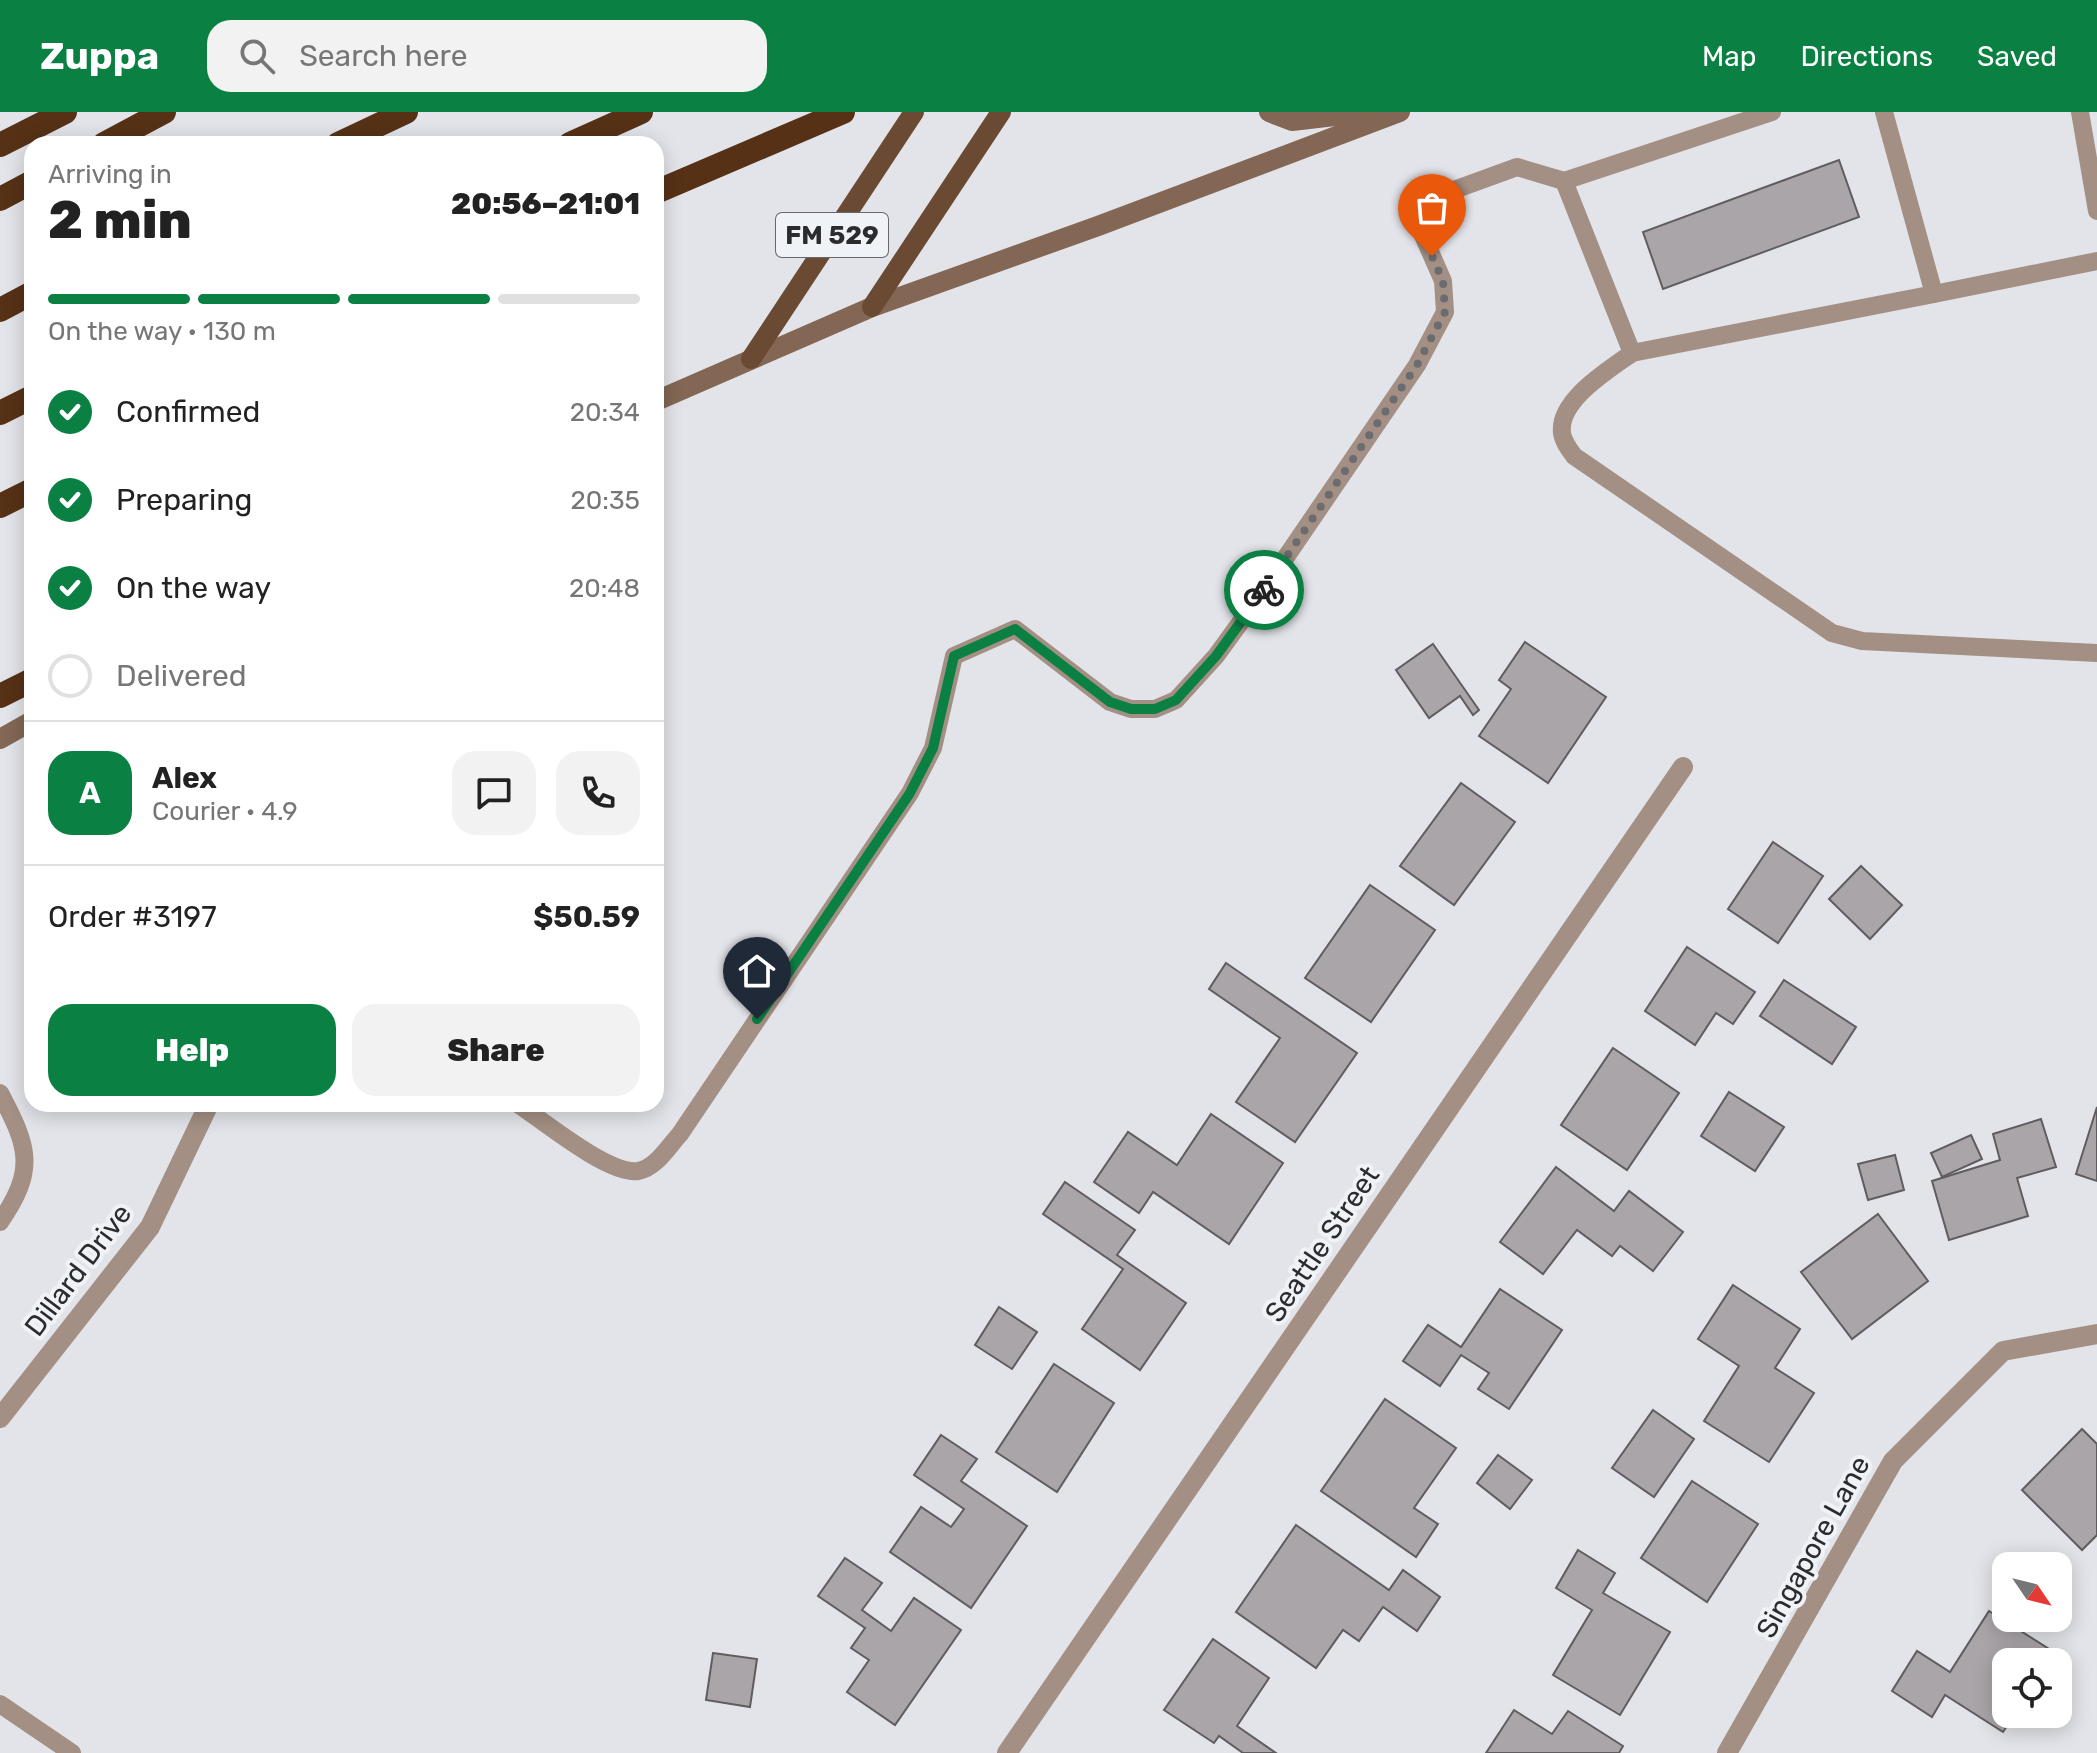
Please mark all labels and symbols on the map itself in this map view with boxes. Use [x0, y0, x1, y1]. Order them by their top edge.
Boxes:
pin [1398, 174, 1466, 256]
road number: FM 529 [776, 213, 888, 257]
courier [1224, 550, 1304, 630]
pin [723, 937, 791, 1019]
street label: Seattle Street [1258, 1160, 1386, 1328]
street label: Dillard Drive [18, 1198, 138, 1342]
street label: Singapore Lane [1749, 1450, 1877, 1644]
north arrow [1992, 1552, 2072, 1632]

